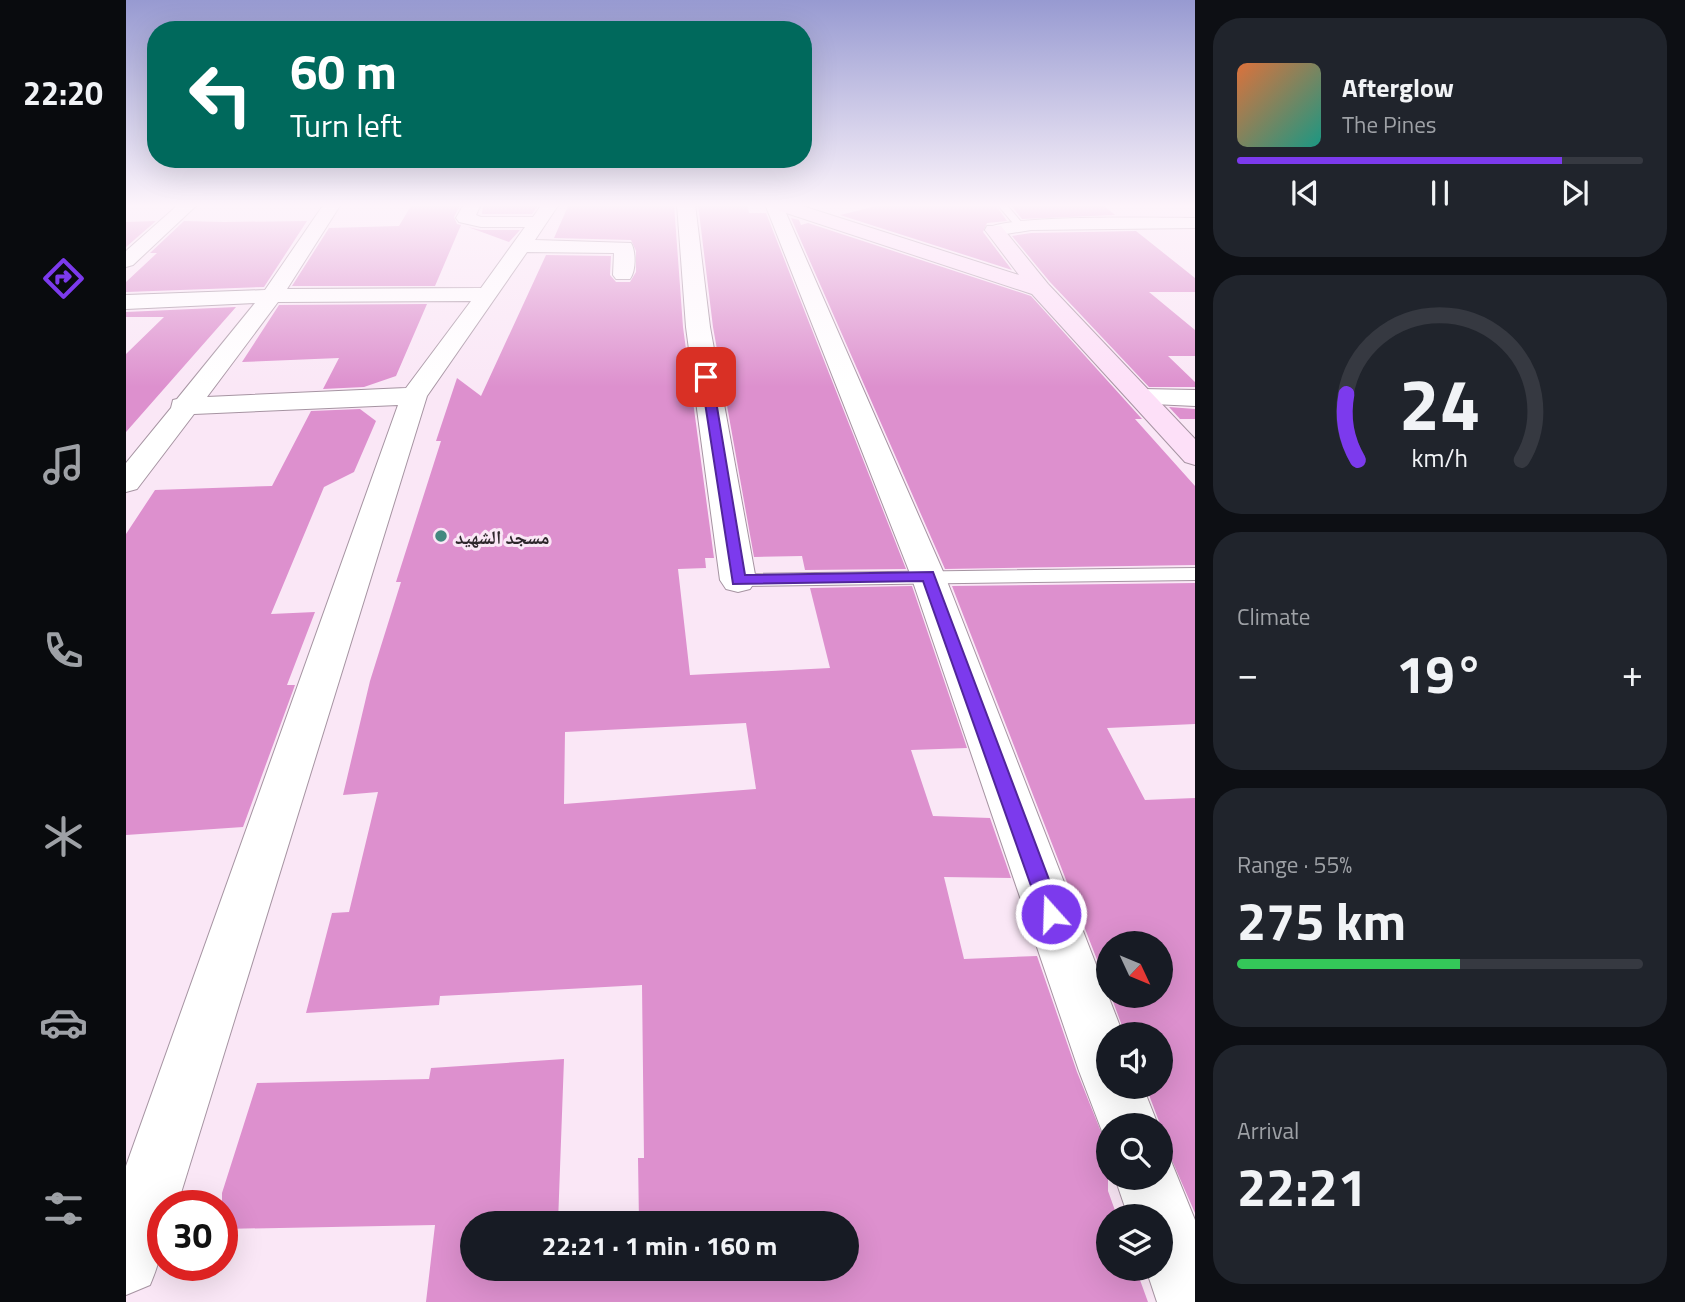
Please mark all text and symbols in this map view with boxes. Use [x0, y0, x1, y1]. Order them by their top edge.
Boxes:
text: 60 m [290, 33, 397, 108]
icon: left [175, 49, 266, 140]
text: Afterglow [1342, 68, 1454, 107]
text: 22:20 [23, 69, 103, 117]
text: Turn left [290, 101, 402, 149]
text: The Pines [1342, 107, 1436, 142]
icon: previous [1286, 174, 1324, 212]
icon: pause [1421, 174, 1459, 212]
icon: next [1556, 174, 1594, 212]
icon: directions [39, 254, 88, 303]
pin [676, 347, 736, 407]
text: 24 [1399, 349, 1481, 459]
icon: arrive [687, 358, 725, 396]
text: km/h [1412, 439, 1468, 477]
icon: music [39, 440, 88, 489]
place label: مسجد الشهيد [455, 522, 549, 551]
marker: مسجد الشهيد [433, 528, 449, 544]
text: Climate [1237, 599, 1310, 634]
icon: phone [39, 626, 88, 675]
text: 19° [1396, 634, 1484, 713]
text: − [1237, 644, 1258, 702]
text: + [1622, 644, 1643, 702]
icon: climate [39, 812, 88, 861]
text: Range · 55% [1237, 847, 1352, 882]
position arrow [1014, 877, 1088, 951]
text: 275 km [1237, 881, 1406, 960]
north arrow [1096, 931, 1172, 1008]
map controls [1096, 931, 1173, 1281]
icon: car [39, 998, 88, 1047]
button: sound [1096, 1022, 1173, 1099]
button: search [1096, 1113, 1173, 1190]
text: Arrival [1237, 1113, 1299, 1148]
text: 22:21 [1237, 1147, 1367, 1226]
icon: filters [39, 1184, 88, 1233]
speed limit sign: 30 [147, 1190, 238, 1281]
button: layers [1096, 1204, 1173, 1281]
text: 22:21 · 1 min · 160 m [542, 1226, 777, 1265]

